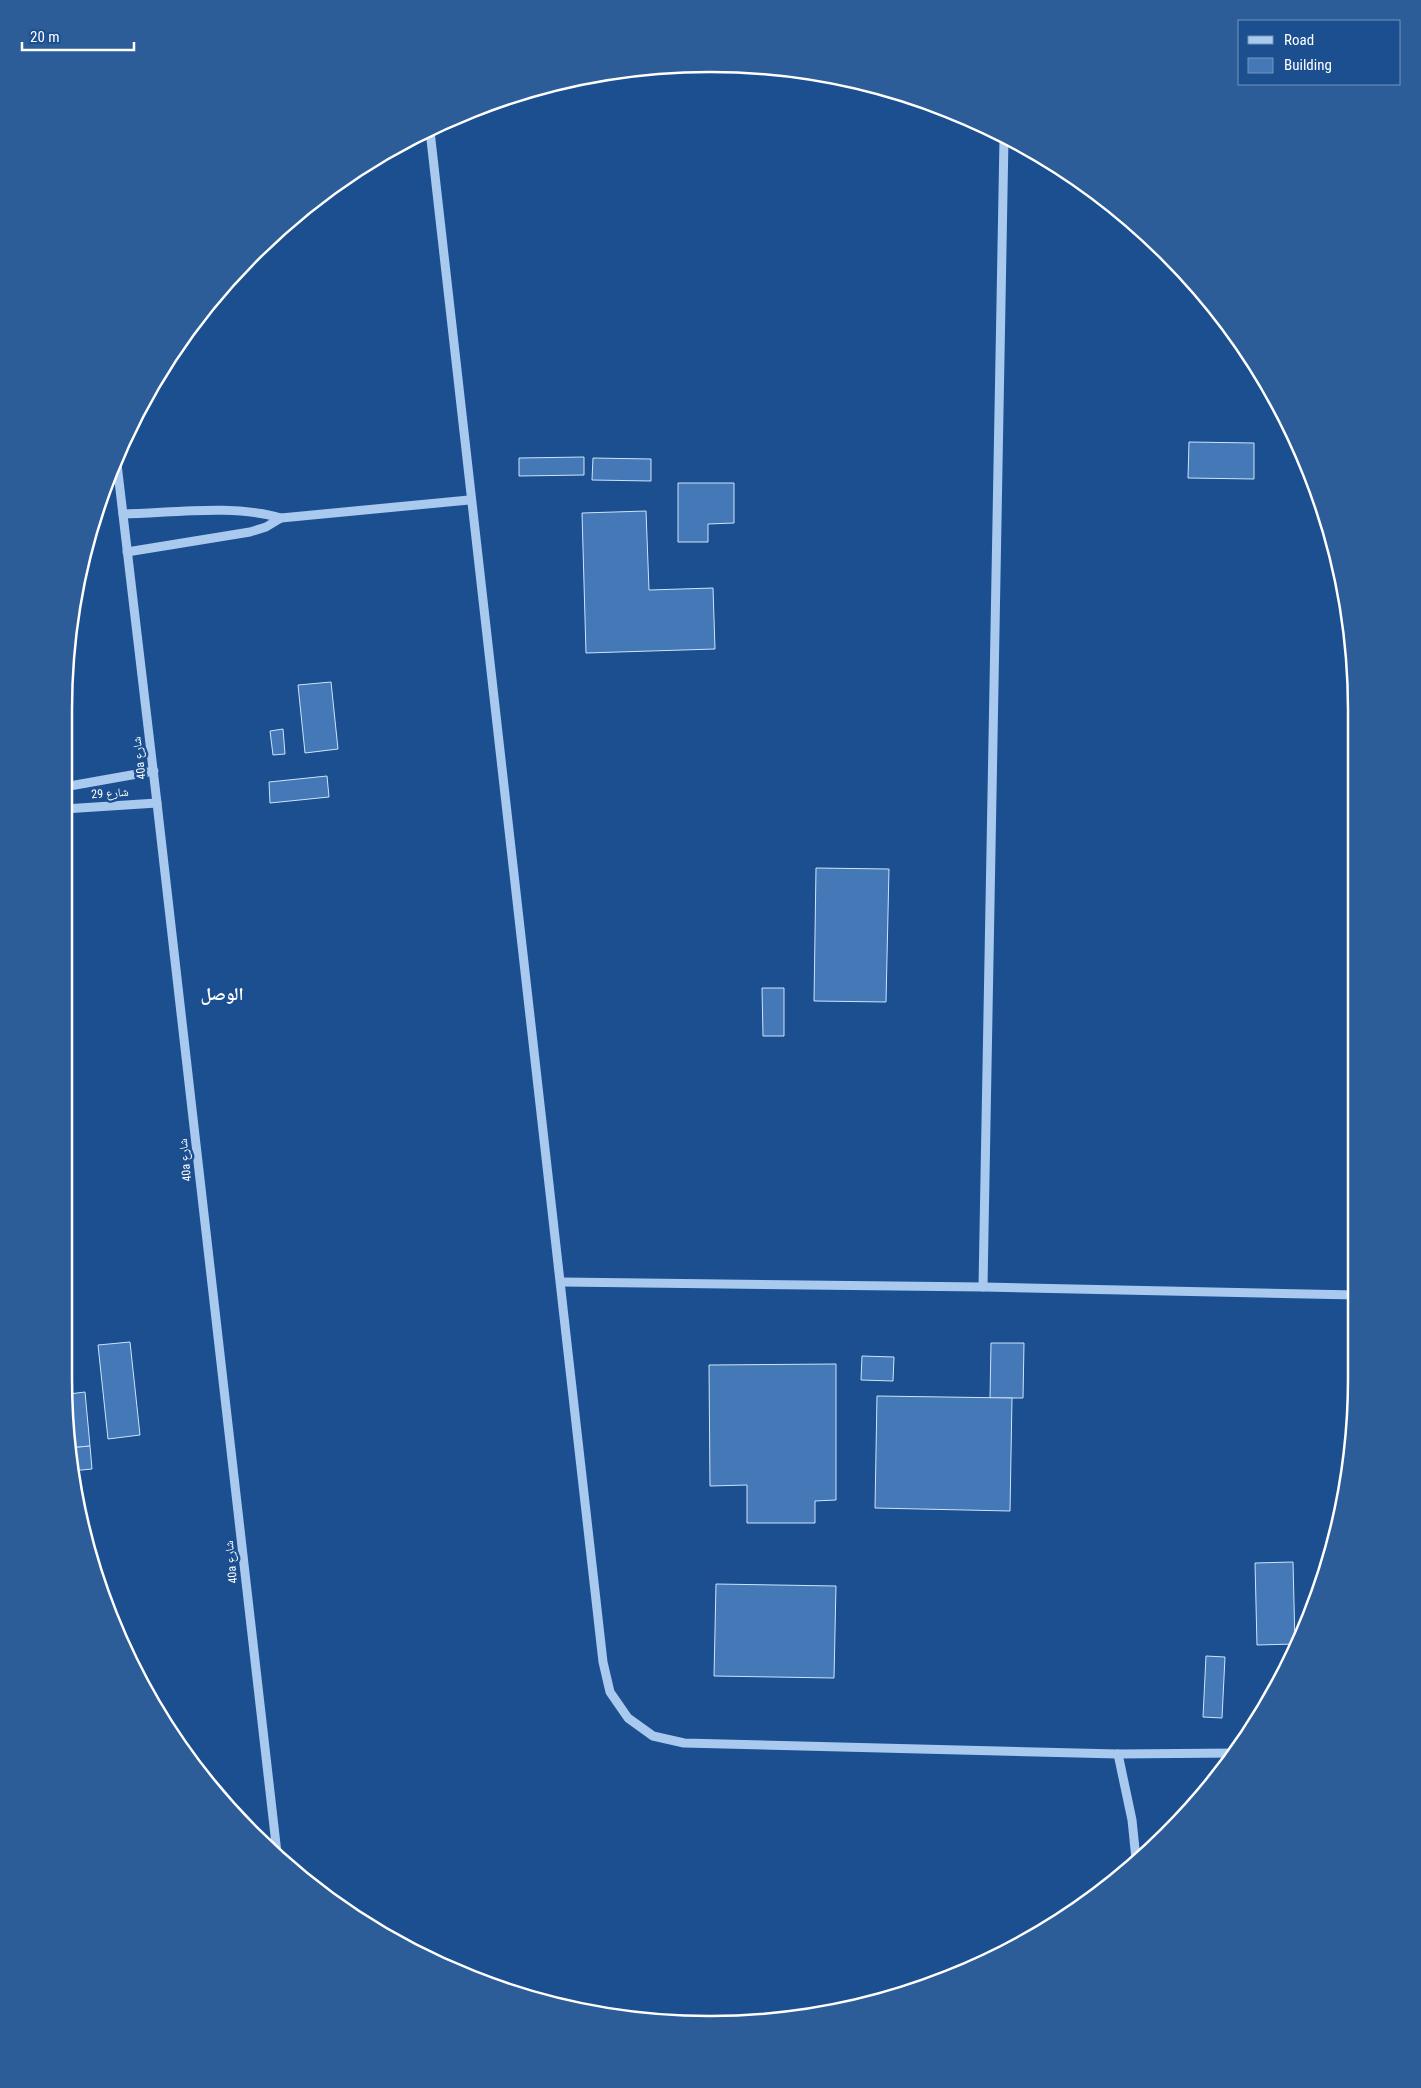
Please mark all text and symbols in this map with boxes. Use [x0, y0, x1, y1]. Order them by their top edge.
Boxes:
scale bar [22, 20, 135, 52]
legend [1238, 20, 1401, 85]
text: 20 m [30, 28, 60, 46]
text: Road [1284, 31, 1314, 49]
text: Building [1284, 56, 1332, 74]
street label: 40a شارع [129, 735, 150, 780]
street label: شارع 29 [91, 785, 129, 802]
district label: الوصل [200, 983, 244, 1005]
street label: 40a شارع [176, 1138, 195, 1182]
street label: 40a شارع [222, 1540, 241, 1584]

